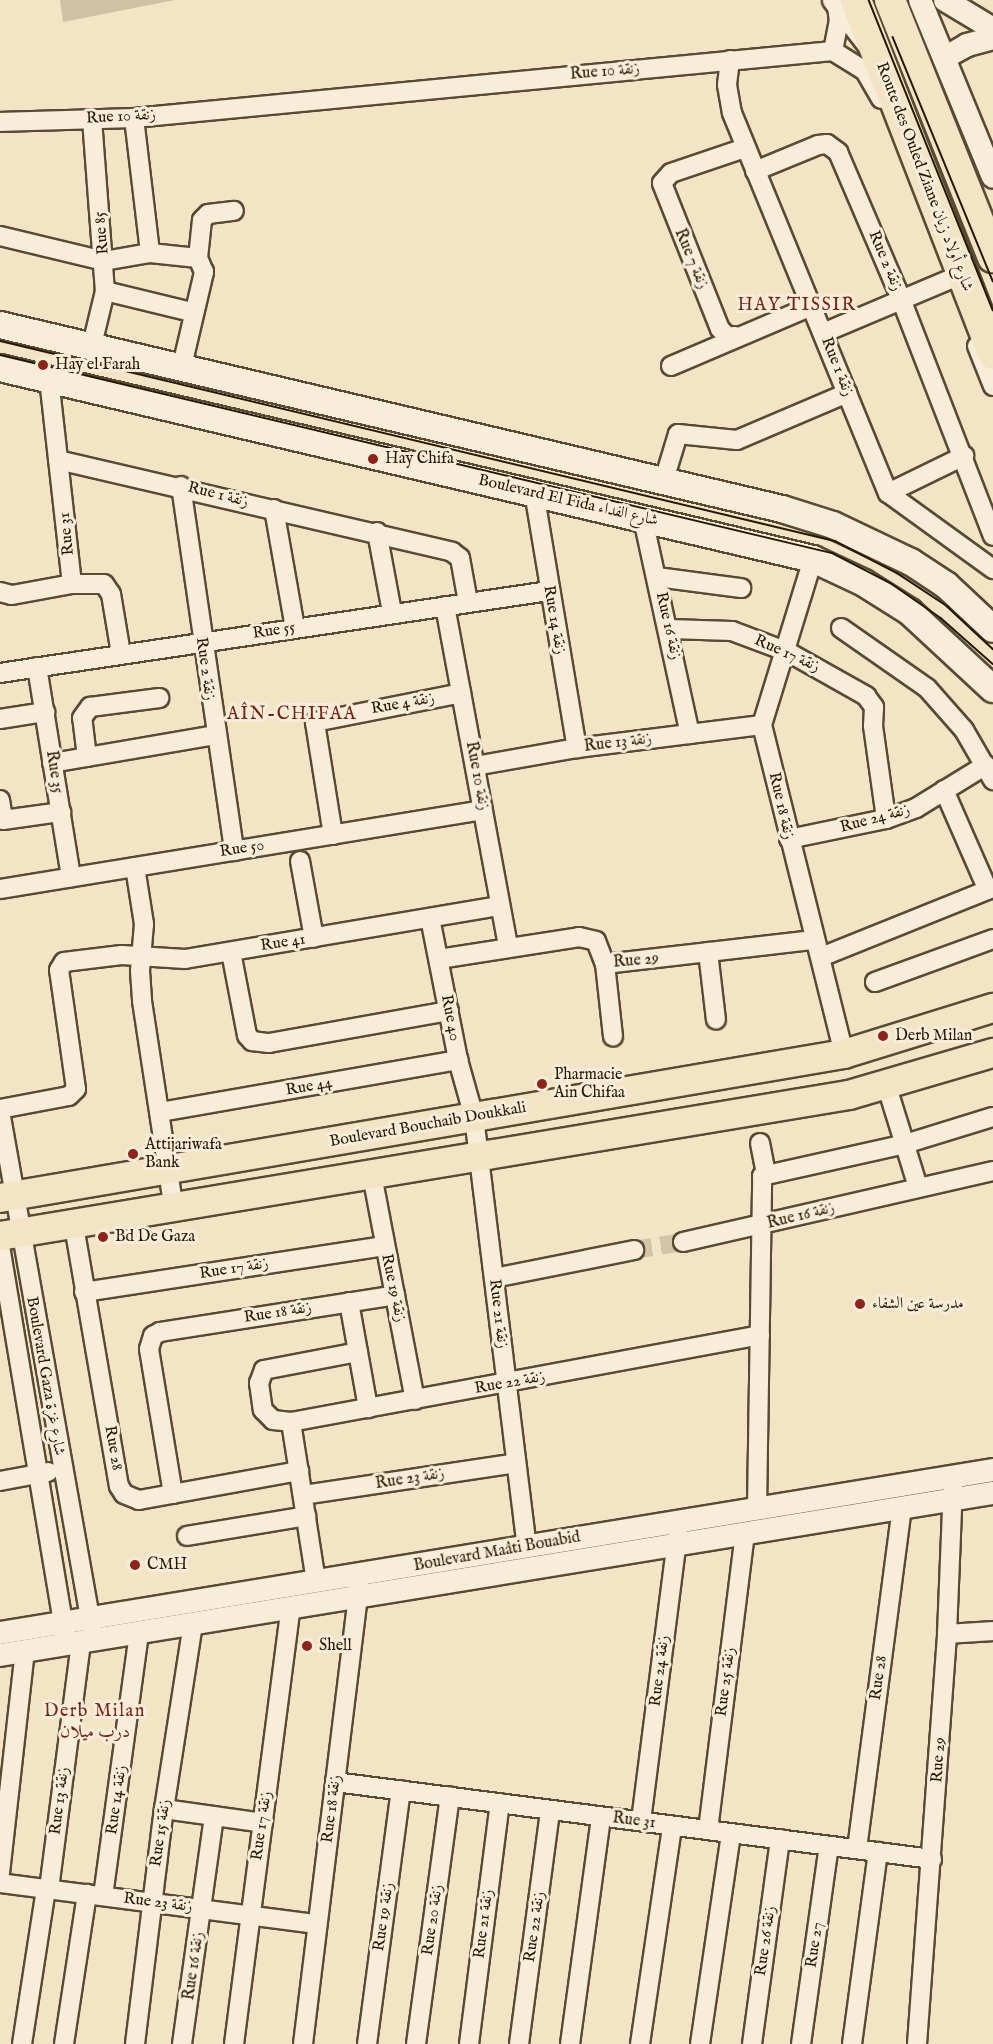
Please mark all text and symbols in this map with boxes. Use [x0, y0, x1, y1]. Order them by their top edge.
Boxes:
street label: Rue 10 زنقة [569, 59, 641, 85]
street label: Route des Ouled Ziane شارع أولاد زيان [871, 60, 977, 294]
street label: Rue 10 زنقة [86, 106, 156, 128]
street label: Rue 85 [91, 211, 113, 255]
street label: Rue 7 زنقة [670, 226, 712, 292]
street label: Rue 2 زنقة [864, 228, 906, 294]
district label: HAY TISSIR [737, 295, 857, 317]
street label: Rue 1 زنقة [816, 335, 858, 399]
place label: Hay el Farah [55, 355, 140, 375]
marker: Hay el Farah [36, 358, 50, 372]
place label: Hay Chifa [385, 449, 454, 469]
marker: Hay Chifa [366, 452, 380, 466]
street label: Boulevard El Fida شارع الفداء [476, 471, 660, 531]
street label: Rue 1 زنقة [185, 478, 251, 512]
street label: Rue 31 [55, 512, 79, 556]
street label: Rue 14 زنقة [538, 584, 570, 656]
street label: Rue 16 زنقة [651, 590, 685, 662]
street label: Rue 55 [251, 618, 297, 644]
street label: Rue 17 زنقة [751, 631, 823, 677]
street label: Rue 2 زنقة [191, 636, 219, 702]
street label: Rue 4 زنقة [370, 689, 436, 719]
district label: AÎN-CHIFAA [227, 704, 357, 726]
street label: Rue 13 زنقة [583, 729, 653, 757]
street label: Rue 10 زنقة [461, 740, 493, 812]
street label: Rue 35 [41, 749, 67, 795]
street label: Rue 18 زنقة [764, 770, 798, 842]
street label: Rue 24 زنقة [838, 800, 912, 838]
street label: Rue 50 [218, 836, 266, 862]
street label: Rue 41 [259, 930, 307, 956]
street label: Rue 29 [612, 949, 660, 973]
street label: Rue 40 [436, 993, 464, 1043]
place label: Derb Milan [895, 1026, 972, 1046]
marker: Derb Milan [876, 1029, 890, 1043]
place label: Pharmacie Ain Chifaa [554, 1065, 625, 1103]
street label: Rue 44 [284, 1073, 334, 1101]
marker: Pharmacie Ain Chifaa [535, 1077, 549, 1091]
street label: Boulevard Bouchaib Doukkali [328, 1098, 528, 1152]
place label: Attijariwafa Bank [145, 1135, 222, 1173]
marker: Attijariwafa Bank [126, 1147, 140, 1161]
street label: Rue 16 زنقة [765, 1198, 837, 1234]
place label: Bd De Gaza [115, 1227, 195, 1247]
marker: Bd De Gaza [96, 1230, 110, 1244]
street label: Rue 19 زنقة [376, 1252, 410, 1324]
street label: Rue 17 زنقة [198, 1254, 270, 1284]
street label: Rue 21 زنقة [484, 1278, 512, 1350]
place label: مدرسة عين الشفاء [872, 1294, 964, 1314]
street label: Boulevard Gaza شارع غزة [22, 1295, 68, 1457]
marker: مدرسة عين الشفاء [853, 1297, 867, 1311]
street label: Rue 18 زنقة [243, 1298, 313, 1328]
street label: Rue 22 زنقة [473, 1367, 547, 1399]
street label: Rue 28 [100, 1424, 126, 1472]
street label: Rue 23 زنقة [374, 1464, 446, 1494]
street label: Boulevard Maâti Bouabid [412, 1528, 582, 1576]
place label: CMH [147, 1555, 187, 1575]
marker: CMH [128, 1558, 142, 1572]
street label: Rue 24 زنقة [646, 1634, 674, 1708]
place label: Shell [319, 1636, 352, 1656]
marker: Shell [300, 1639, 314, 1653]
street label: Rue 25 زنقة [712, 1646, 740, 1718]
street label: Rue 28 [866, 1654, 892, 1702]
district label: Derb Milan درب ميلان [44, 1702, 146, 1744]
street label: Rue 29 [928, 1737, 950, 1783]
street label: Rue 14 زنقة [103, 1764, 131, 1836]
street label: Rue 13 زنقة [46, 1766, 74, 1836]
street label: Rue 18 زنقة [318, 1774, 346, 1844]
street label: Rue 17 زنقة [248, 1790, 276, 1862]
street label: Rue 15 زنقة [147, 1798, 175, 1868]
street label: Rue 31 [611, 1809, 657, 1833]
street label: Rue 19 زنقة [370, 1881, 398, 1953]
street label: Rue 20 زنقة [419, 1883, 447, 1957]
street label: Rue 21 زنقة [470, 1888, 498, 1960]
street label: Rue 23 زنقة [122, 1889, 194, 1917]
street label: Rue 22 زنقة [521, 1890, 549, 1964]
street label: Rue 26 زنقة [752, 1905, 780, 1977]
street label: Rue 27 [802, 1921, 828, 1969]
street label: Rue 16 زنقة [180, 1931, 208, 2001]

